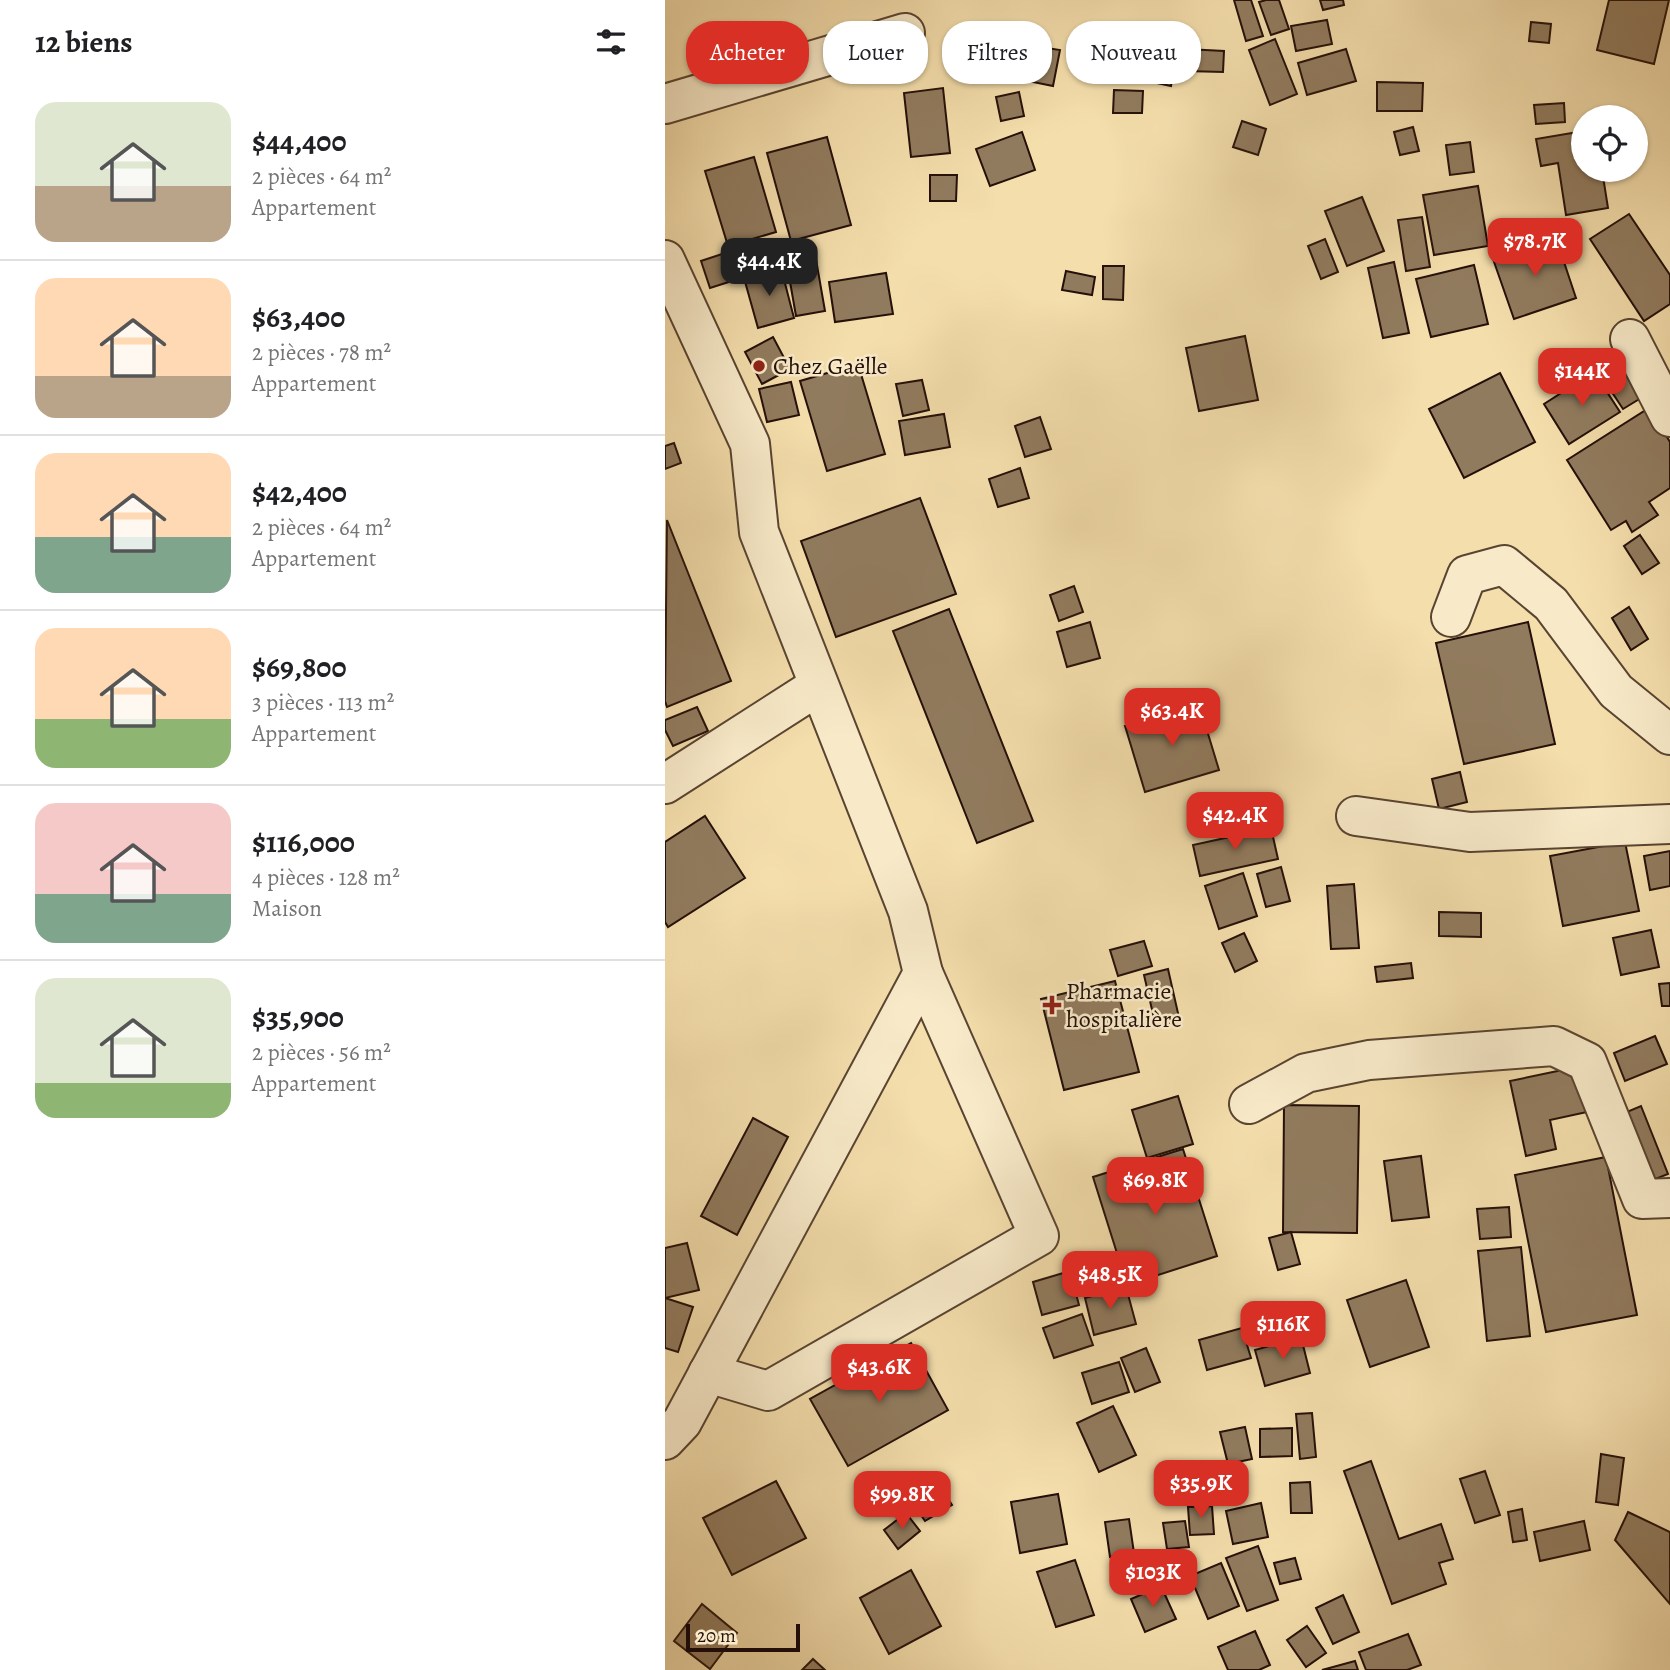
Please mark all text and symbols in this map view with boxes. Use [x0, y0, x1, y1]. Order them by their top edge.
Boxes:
chip: Acheter [686, 21, 809, 84]
chip: Louer [823, 21, 928, 84]
chip: Filtres [942, 21, 1052, 84]
chip: Nouveau [1066, 21, 1201, 84]
text: 12 biens [35, 22, 133, 62]
icon: filters [592, 23, 630, 61]
map controls [1571, 105, 1648, 182]
button: locate [1571, 105, 1648, 182]
text: $44,400 [252, 121, 347, 161]
icon: home [91, 130, 175, 214]
text: 2 pièces · 64 m² [252, 161, 391, 192]
text: Appartement [252, 192, 376, 223]
pin: $78.7K [1478, 218, 1592, 278]
text: $78.7K [1504, 225, 1566, 256]
pin: $44.4K [712, 238, 826, 298]
text: $44.4K [737, 245, 801, 276]
text: $63,400 [252, 297, 345, 337]
icon: home [91, 306, 175, 390]
text: 2 pièces · 78 m² [252, 337, 391, 368]
pin: $144K [1533, 348, 1631, 408]
place label: Chez Gaëlle [773, 350, 888, 382]
text: $144K [1554, 355, 1610, 386]
marker: Chez Gaëlle [751, 358, 767, 374]
text: Appartement [252, 368, 376, 399]
text: $42,400 [252, 472, 347, 512]
icon: home [91, 481, 175, 565]
text: 2 pièces · 64 m² [252, 512, 391, 543]
text: Appartement [252, 543, 376, 574]
text: $69,800 [252, 647, 347, 687]
icon: home [91, 656, 175, 740]
text: 3 pièces · 113 m² [252, 687, 394, 718]
pin: $63.4K [1115, 688, 1229, 748]
text: $63.4K [1140, 695, 1204, 726]
text: Appartement [252, 718, 376, 749]
pin: $42.4K [1178, 792, 1292, 852]
text: $42.4K [1203, 799, 1267, 830]
text: $116,000 [252, 822, 355, 862]
icon: home [91, 831, 175, 915]
text: 4 pièces · 128 m² [252, 862, 400, 893]
text: Maison [252, 893, 322, 924]
place label: Pharmacie hospitalière [1066, 975, 1182, 1035]
text: $35,900 [252, 997, 344, 1037]
marker: Pharmacie hospitalière [1044, 997, 1060, 1013]
icon: home [91, 1006, 175, 1090]
text: 2 pièces · 56 m² [252, 1037, 391, 1068]
text: Appartement [252, 1068, 376, 1099]
pin: $69.8K [1098, 1158, 1212, 1217]
text: $69.8K [1123, 1164, 1187, 1195]
pin: $48.5K [1053, 1252, 1167, 1311]
text: $48.5K [1078, 1258, 1142, 1289]
pin: $116K [1234, 1302, 1332, 1361]
text: $116K [1256, 1308, 1310, 1339]
pin: $43.6K [822, 1344, 936, 1404]
text: $43.6K [847, 1351, 911, 1382]
pin: $35.9K [1144, 1460, 1258, 1520]
text: $35.9K [1170, 1467, 1232, 1498]
pin: $99.8K [845, 1472, 959, 1531]
text: $99.8K [870, 1478, 934, 1509]
pin: $103K [1104, 1550, 1202, 1609]
text: $103K [1125, 1556, 1181, 1587]
scale bar [686, 1621, 800, 1653]
text: 20 m [697, 1623, 736, 1649]

